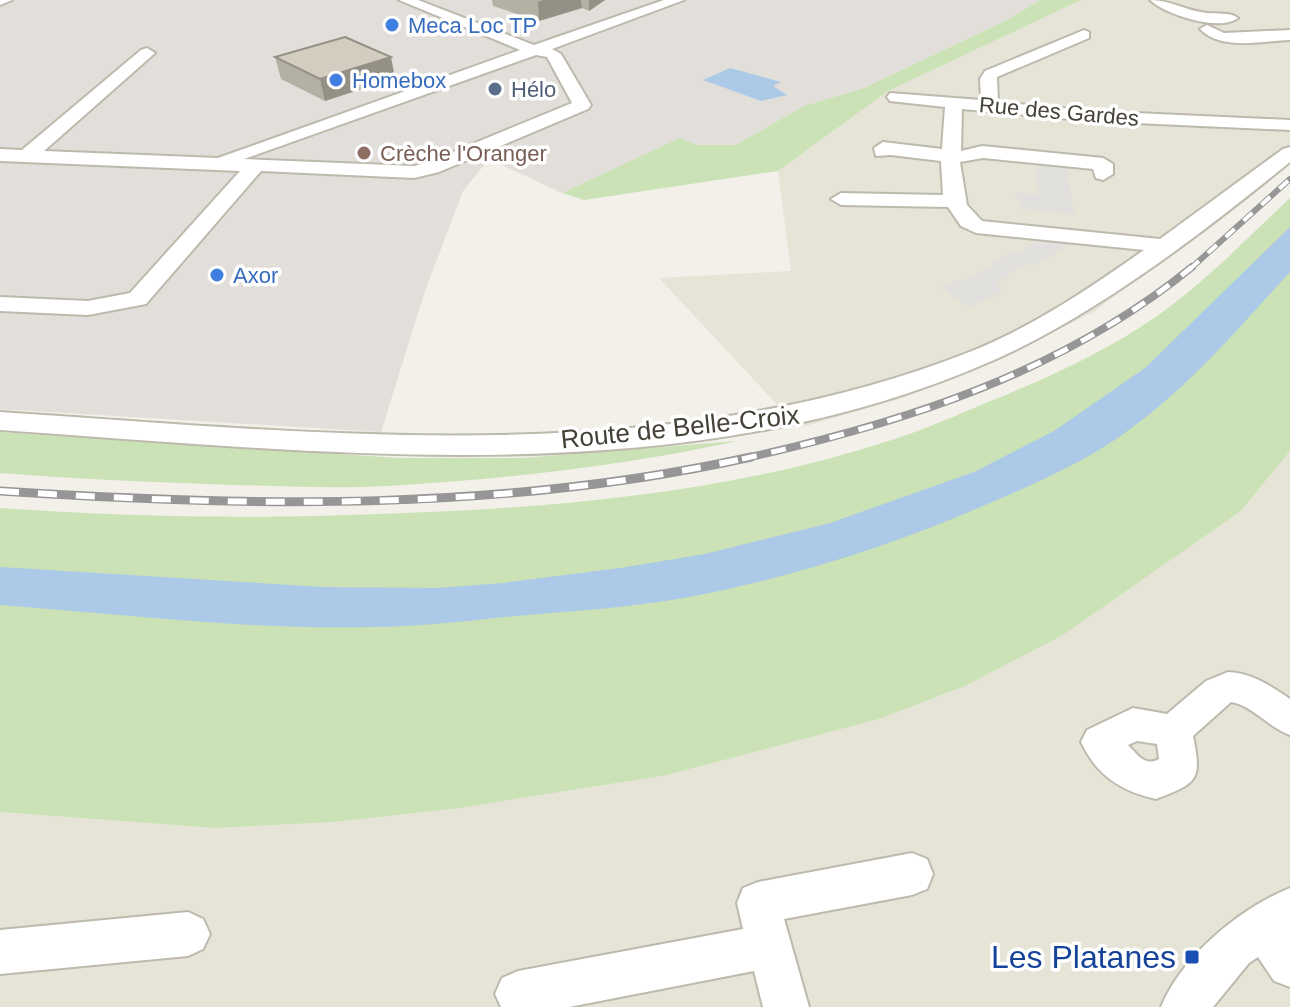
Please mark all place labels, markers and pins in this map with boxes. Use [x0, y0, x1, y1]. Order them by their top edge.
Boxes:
place label: Meca Loc TP [408, 13, 537, 38]
marker: Meca Loc TP [383, 16, 401, 34]
place label: Homebox [352, 68, 446, 93]
marker: Homebox [327, 71, 345, 89]
place label: Hélo [511, 77, 556, 102]
marker: Hélo [486, 80, 504, 98]
place label: Crèche l'Oranger [380, 141, 547, 166]
marker: Crèche l'Oranger [355, 144, 373, 162]
place label: Axor [233, 263, 278, 288]
marker: Axor [208, 266, 226, 284]
place label: Les Platanes [991, 939, 1176, 975]
marker: Les Platanes [1183, 948, 1201, 966]

